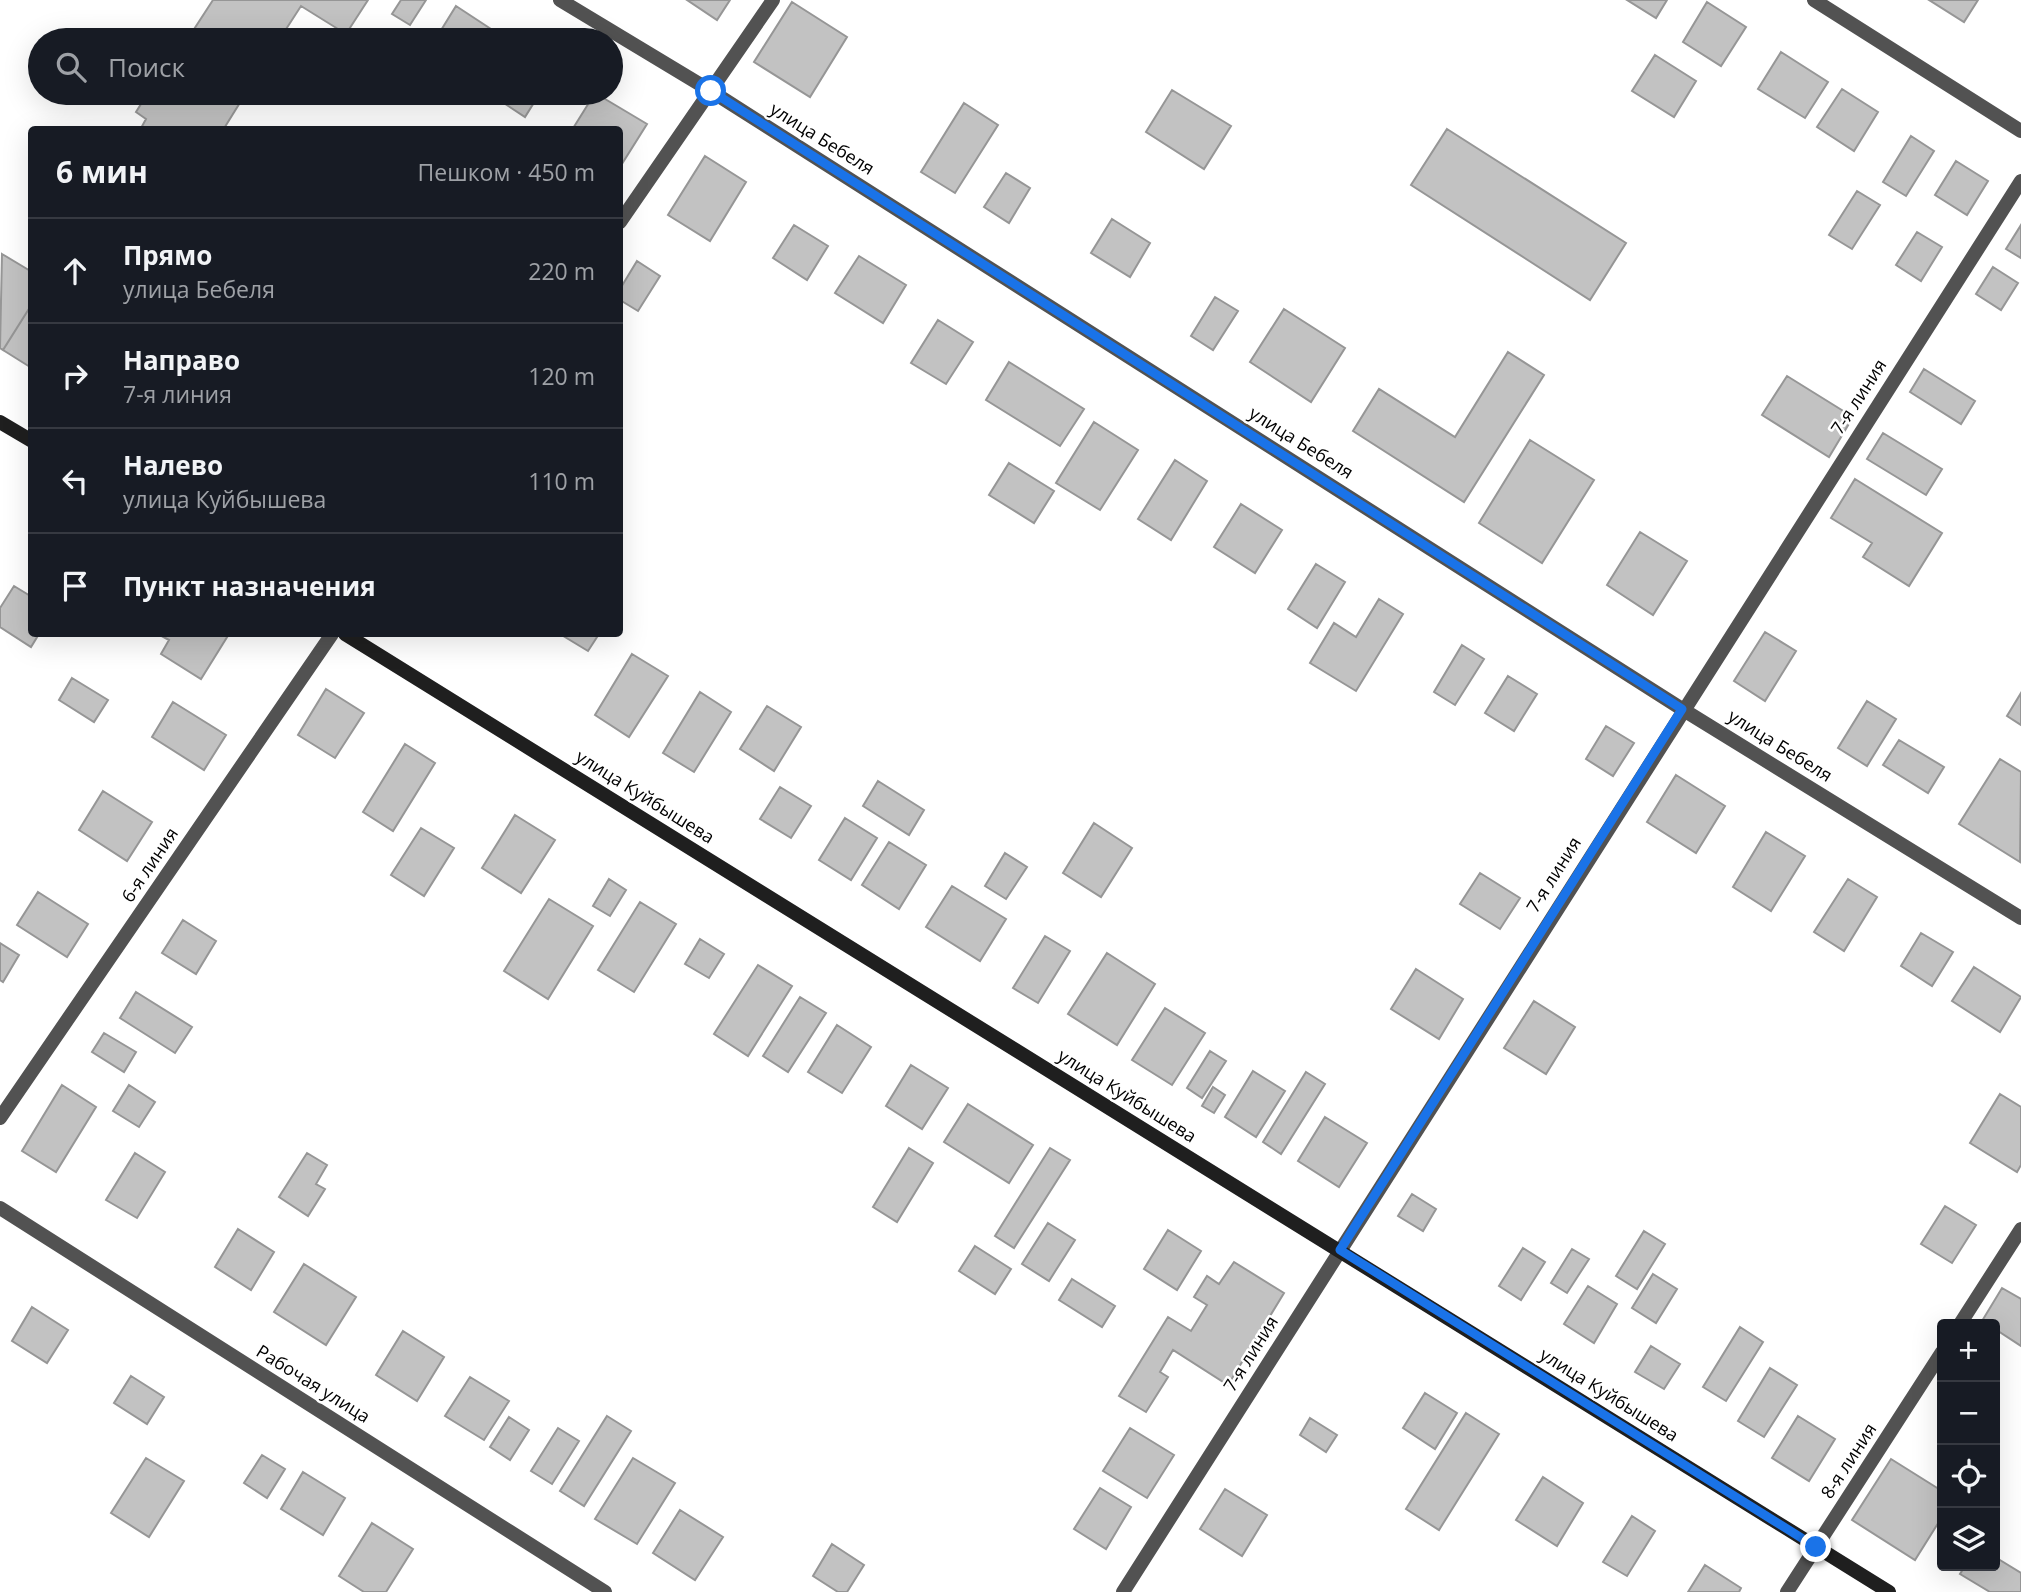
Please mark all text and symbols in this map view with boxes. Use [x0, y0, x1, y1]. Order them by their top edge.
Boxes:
search box [28, 28, 623, 105]
icon: search [52, 48, 90, 86]
text: Поиск [108, 49, 185, 85]
route start [695, 75, 726, 106]
street label: улица Бебеля [766, 96, 879, 180]
text: 6 мин [56, 151, 148, 192]
text: Пешком · 450 m [418, 156, 595, 188]
text: Прямо [123, 237, 212, 273]
icon: ahead [56, 252, 94, 290]
text: 220 m [528, 255, 595, 287]
text: улица Бебеля [123, 273, 275, 305]
text: Направо [123, 342, 240, 378]
street label: 7-я линия [1825, 354, 1891, 439]
icon: right [56, 357, 94, 395]
text: 120 m [528, 360, 595, 392]
text: 7-я линия [123, 378, 232, 410]
street label: улица Бебеля [1245, 400, 1358, 484]
text: Налево [123, 447, 223, 483]
icon: left [56, 462, 94, 500]
text: 110 m [528, 465, 595, 497]
text: улица Куйбышева [123, 483, 326, 515]
icon: arrive [56, 567, 94, 605]
text: Пункт назначения [123, 568, 376, 604]
street label: улица Бебеля [1724, 703, 1837, 787]
street label: улица Куйбышева [572, 744, 719, 848]
street label: 6-я линия [115, 822, 183, 907]
street label: 7-я линия [1520, 832, 1586, 917]
street label: улица Куйбышева [1054, 1043, 1201, 1147]
street label: 7-я линия [1217, 1311, 1283, 1396]
map controls [1937, 1319, 2000, 1571]
button: + [1937, 1319, 2000, 1382]
street label: Рабочая улица [252, 1339, 375, 1428]
street label: улица Куйбышева [1536, 1342, 1683, 1446]
button: − [1937, 1382, 2000, 1445]
street label: 8-я линия [1815, 1418, 1881, 1503]
button: locate [1937, 1445, 2000, 1508]
button: layers [1937, 1508, 2000, 1571]
route end [1800, 1531, 1831, 1562]

